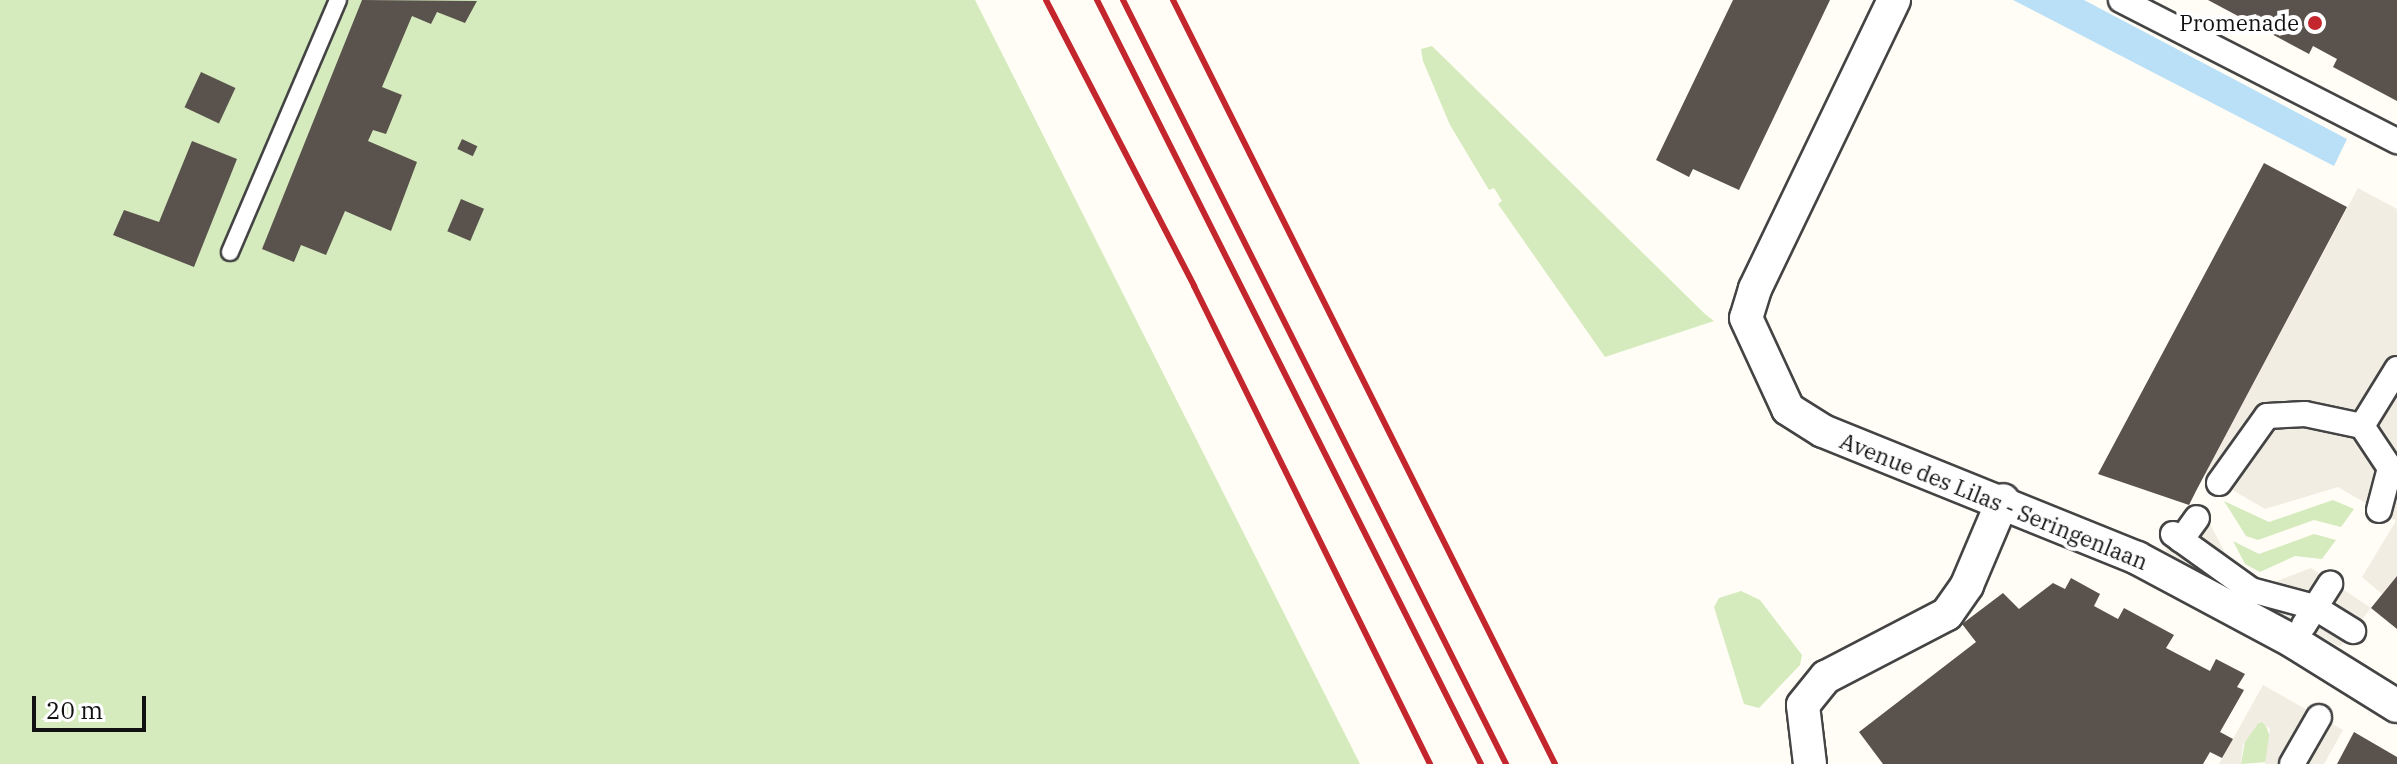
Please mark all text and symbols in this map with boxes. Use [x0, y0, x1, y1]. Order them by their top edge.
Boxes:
place label: Promenade [2179, 10, 2299, 36]
marker: Promenade [2306, 14, 2324, 32]
street label: Avenue des Lilas - Seringenlaan [1836, 427, 2152, 575]
scale bar [36, 680, 150, 730]
text: 20 m [46, 694, 103, 726]

